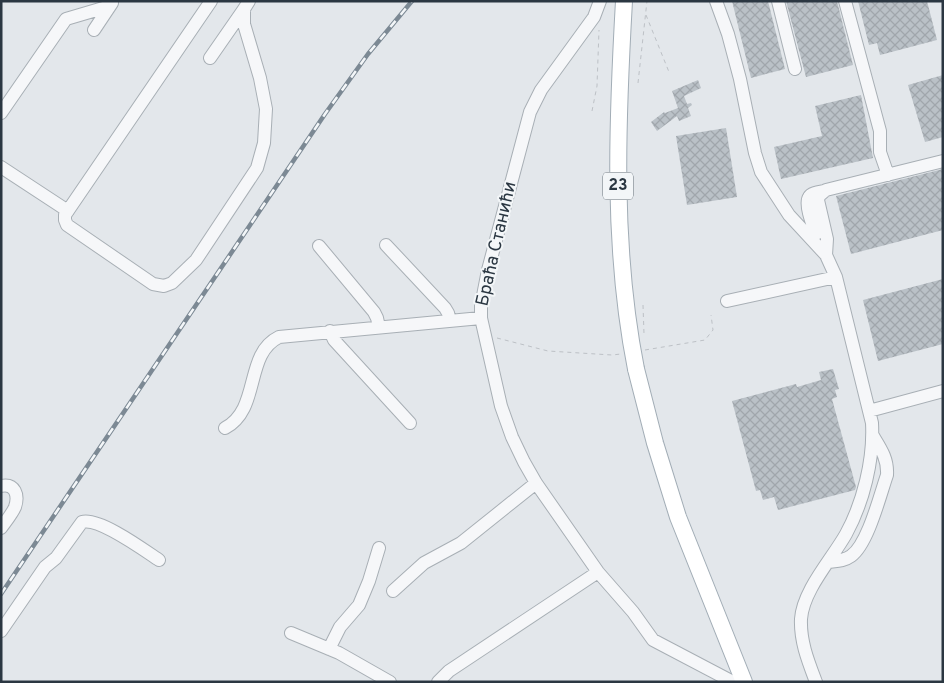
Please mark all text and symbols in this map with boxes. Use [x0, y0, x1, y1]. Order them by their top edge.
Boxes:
road number: 23 [603, 172, 633, 200]
street label: Браћа Станићи [471, 179, 523, 309]

